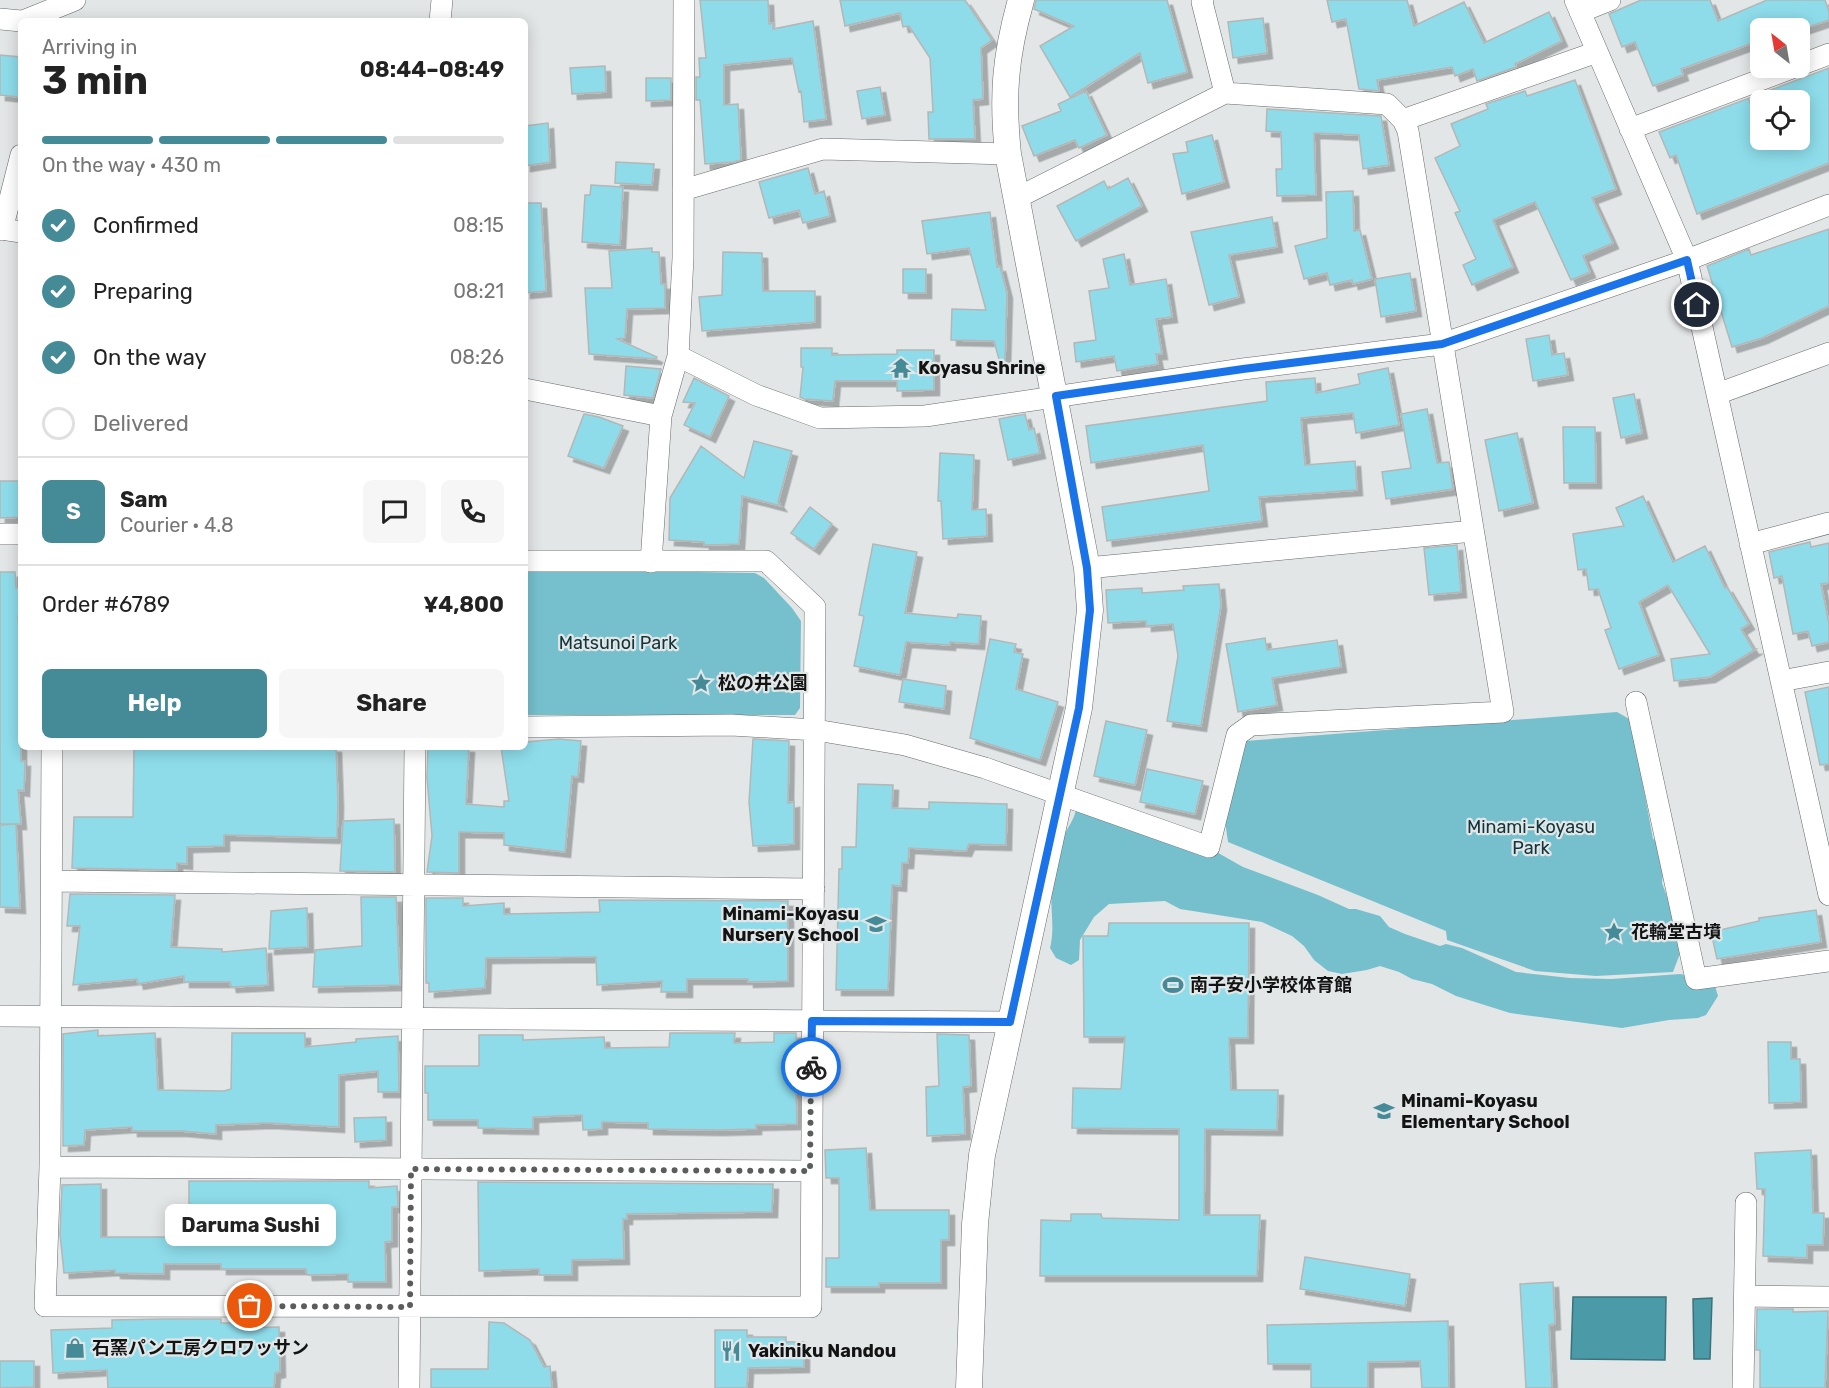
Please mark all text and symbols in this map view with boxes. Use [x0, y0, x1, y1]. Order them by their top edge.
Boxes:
north arrow [1750, 18, 1810, 78]
map controls [1750, 18, 1810, 150]
text: Arriving in [42, 35, 137, 59]
text: 08:44–08:49 [360, 56, 504, 83]
text: 3 min [42, 58, 148, 104]
button: locate [1750, 90, 1810, 150]
text: On the way · 430 m [42, 153, 221, 177]
icon: check [42, 209, 75, 242]
text: Confirmed [93, 212, 199, 239]
text: 08:15 [453, 213, 504, 237]
icon: check [42, 275, 75, 308]
text: Preparing [93, 278, 193, 305]
text: 08:21 [453, 279, 504, 303]
pin [1671, 279, 1722, 330]
icon: home [1680, 288, 1713, 321]
icon: check [42, 341, 75, 374]
text: On the way [93, 344, 207, 371]
text: 08:26 [450, 345, 504, 369]
temple icon: Koyasu Shrine [889, 356, 913, 380]
place label: Koyasu Shrine [918, 357, 1046, 379]
text: Delivered [93, 410, 189, 437]
button: chat [363, 480, 426, 543]
button: phone [441, 480, 504, 543]
text: Sam [120, 486, 168, 513]
text: S [66, 498, 81, 525]
text: Courier · 4.8 [120, 513, 234, 537]
text: Order #6789 [42, 591, 170, 618]
text: ¥4,800 [423, 591, 504, 618]
park label: Matsunoi Park [559, 632, 678, 654]
button: Help [42, 669, 267, 738]
button: Share [279, 669, 504, 738]
place icon: 松の井公園 [689, 671, 713, 695]
place label: 松の井公園 [718, 672, 808, 694]
park label: Minami-Koyasu Park [1467, 816, 1595, 859]
place label: Minami-Koyasu Nursery School [722, 903, 859, 946]
school or university icon: Minami-Koyasu Nursery School [864, 912, 888, 936]
place icon: 花輪堂古墳 [1602, 920, 1626, 944]
place label: 花輪堂古墳 [1631, 921, 1721, 943]
sports icon: 南子安小学校体育館 [1161, 973, 1185, 997]
place label: 南子安小学校体育館 [1190, 974, 1352, 996]
courier [781, 1037, 841, 1097]
icon: bike [795, 1051, 828, 1084]
place label: Minami-Koyasu Elementary School [1401, 1090, 1570, 1133]
school or university icon: Minami-Koyasu Elementary School [1372, 1099, 1396, 1123]
callout: Daruma Sushi [164, 1204, 336, 1246]
text: Daruma Sushi [181, 1213, 320, 1237]
pin [224, 1280, 275, 1331]
icon: bag [233, 1289, 266, 1322]
shop icon: 石窯パン工房クロワッサン [63, 1336, 87, 1360]
place label: 石窯パン工房クロワッサン [92, 1337, 309, 1359]
restaurant icon: Yakiniku Nandou [719, 1339, 743, 1363]
place label: Yakiniku Nandou [748, 1340, 896, 1362]

